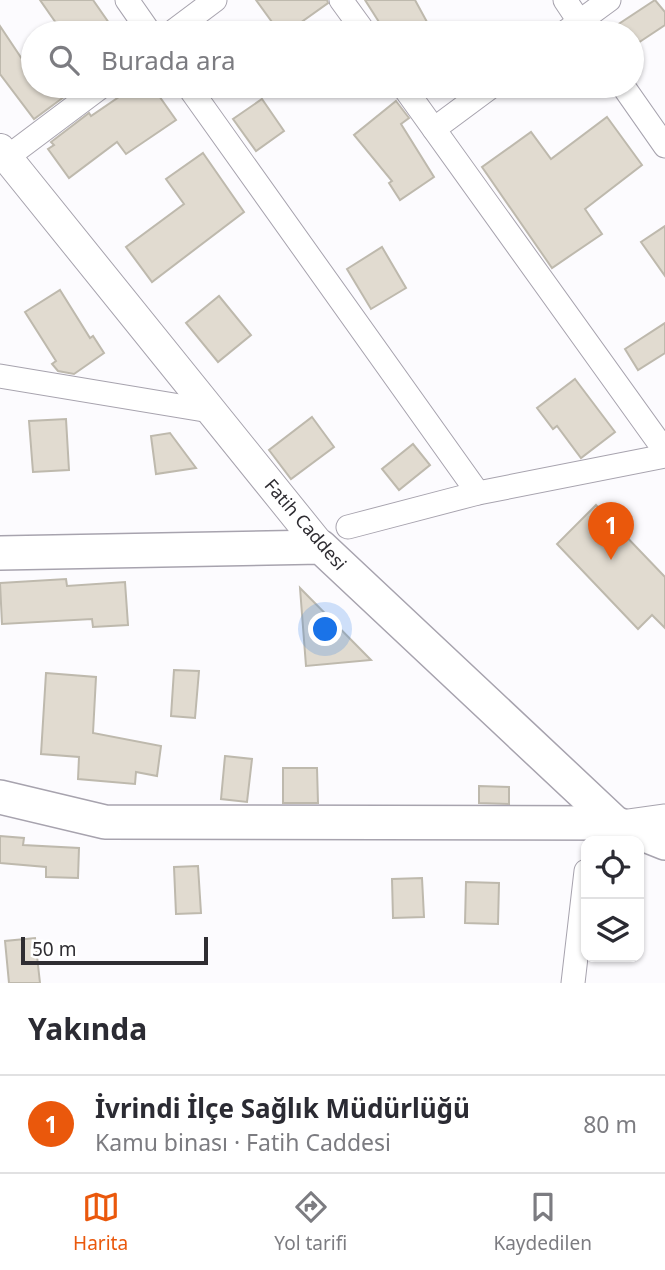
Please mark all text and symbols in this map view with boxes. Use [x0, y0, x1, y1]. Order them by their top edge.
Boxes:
search box [21, 21, 644, 98]
icon: search [45, 41, 83, 79]
text: Burada ara [101, 42, 236, 78]
street label: Fatih Caddesi [260, 473, 352, 575]
pin: 1 [588, 502, 634, 560]
your location [308, 612, 342, 646]
map controls [581, 836, 644, 962]
button: locate [581, 836, 644, 899]
button: layers [581, 899, 644, 962]
scale bar [21, 934, 208, 966]
text: 50 m [32, 936, 76, 962]
text: Yakında [28, 1008, 147, 1049]
text: İvrindi İlçe Sağlık Müdürlüğü [95, 1090, 470, 1126]
text: 1 [44, 1108, 58, 1140]
text: 80 m [583, 1108, 637, 1140]
text: Kamu binası · Fatih Caddesi [95, 1126, 391, 1158]
tab: Harita [73, 1188, 128, 1256]
tab: Yol tarifi [274, 1188, 347, 1256]
tab: Kaydedilen [493, 1188, 592, 1256]

